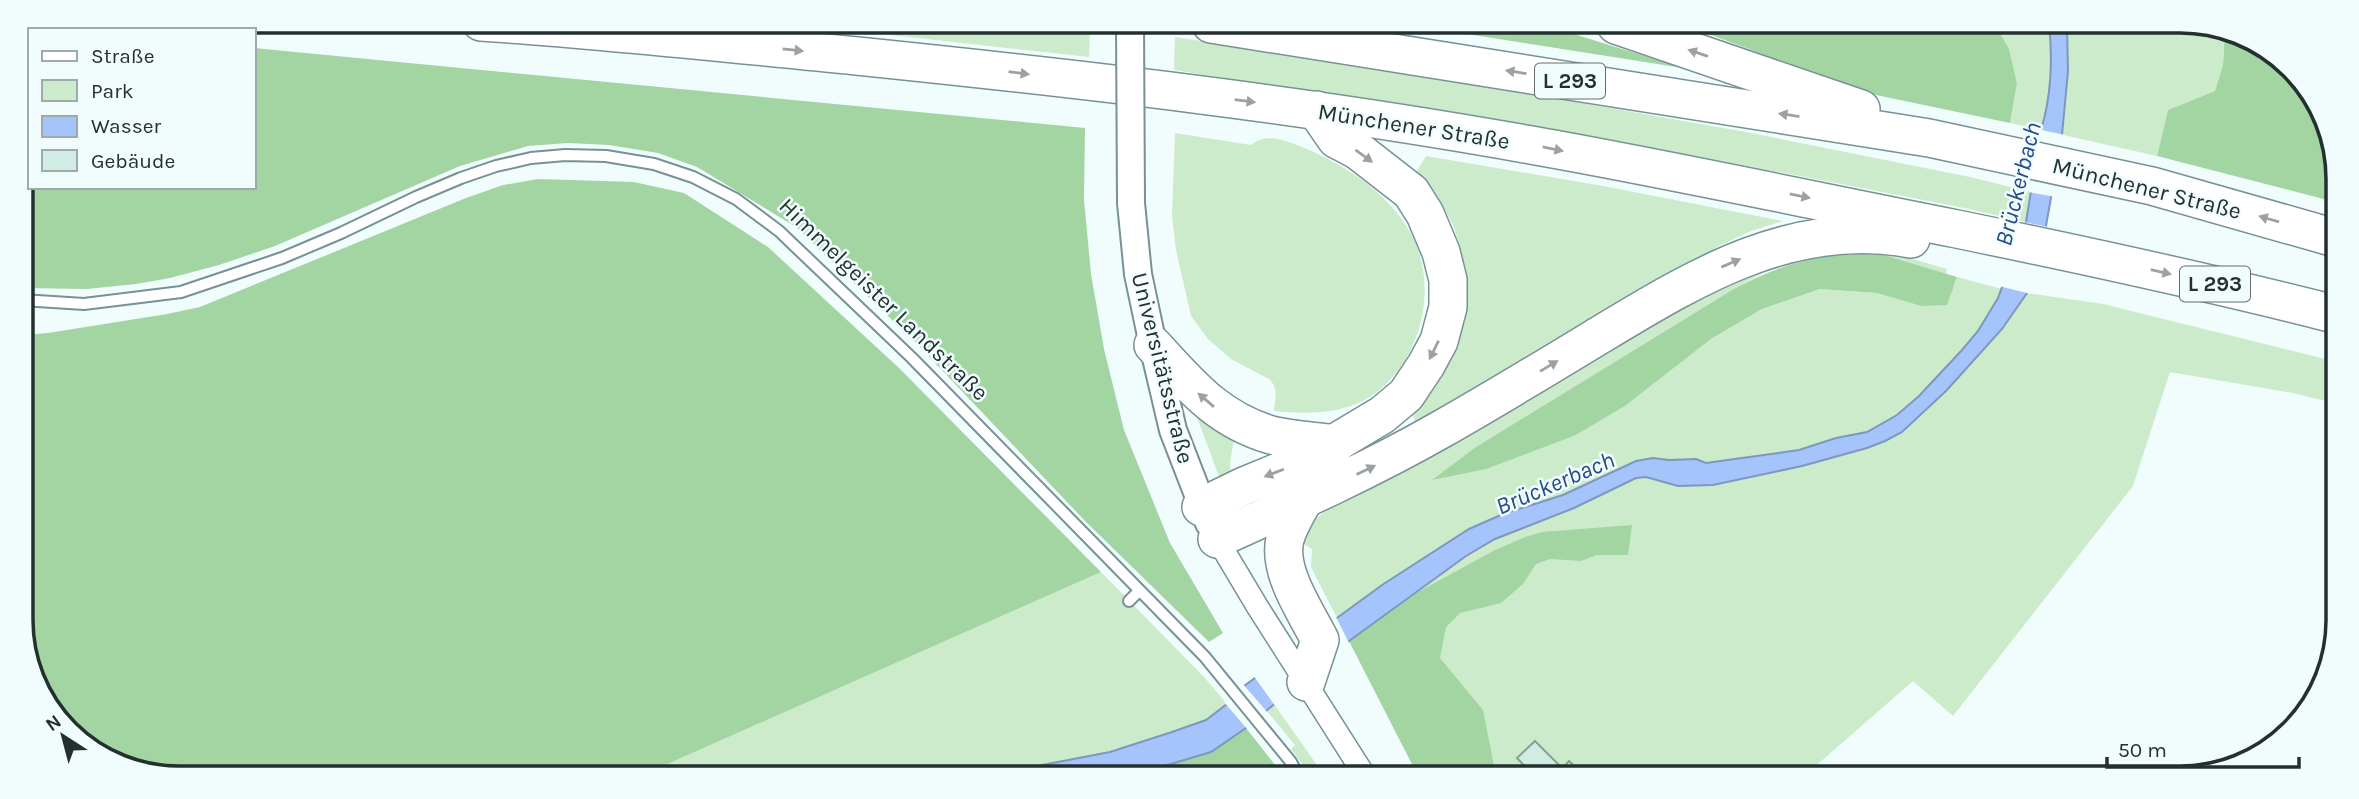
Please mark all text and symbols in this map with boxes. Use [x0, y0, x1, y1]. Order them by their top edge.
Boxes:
legend [28, 28, 256, 189]
text: Straße [91, 44, 154, 68]
one-way arrow [782, 45, 804, 56]
one-way arrow [1687, 47, 1708, 58]
road number: L 293 [1535, 64, 1605, 98]
one-way arrow [1505, 66, 1527, 77]
one-way arrow [1008, 68, 1030, 79]
text: Park [91, 79, 134, 103]
one-way arrow [1234, 96, 1256, 107]
street label: Münchener Straße [1316, 98, 1512, 155]
one-way arrow [1778, 110, 1800, 121]
text: Wasser [91, 114, 162, 138]
water label: Brückerbach [1989, 119, 2047, 249]
one-way arrow [1542, 143, 1564, 154]
text: Gebäude [91, 149, 175, 173]
one-way arrow [1355, 149, 1373, 163]
street label: Münchener Straße [2050, 152, 2244, 225]
one-way arrow [1789, 191, 1811, 202]
street label: Himmelgeister Landstraße [774, 192, 994, 406]
one-way arrow [2258, 214, 2279, 224]
one-way arrow [1720, 257, 1741, 268]
road number: L 293 [2180, 266, 2250, 302]
one-way arrow [2150, 267, 2172, 278]
street label: Universitätsstraße [1126, 270, 1199, 467]
one-way arrow [1428, 340, 1439, 360]
one-way arrow [1540, 359, 1559, 372]
one-way arrow [1198, 393, 1215, 408]
water label: Brückerbach [1491, 445, 1619, 521]
one-way arrow [1356, 464, 1376, 475]
one-way arrow [1264, 468, 1285, 479]
north arrow [28, 701, 98, 771]
text: N [42, 710, 66, 736]
scale bar [2107, 726, 2300, 770]
text: 50 m [2118, 738, 2167, 762]

